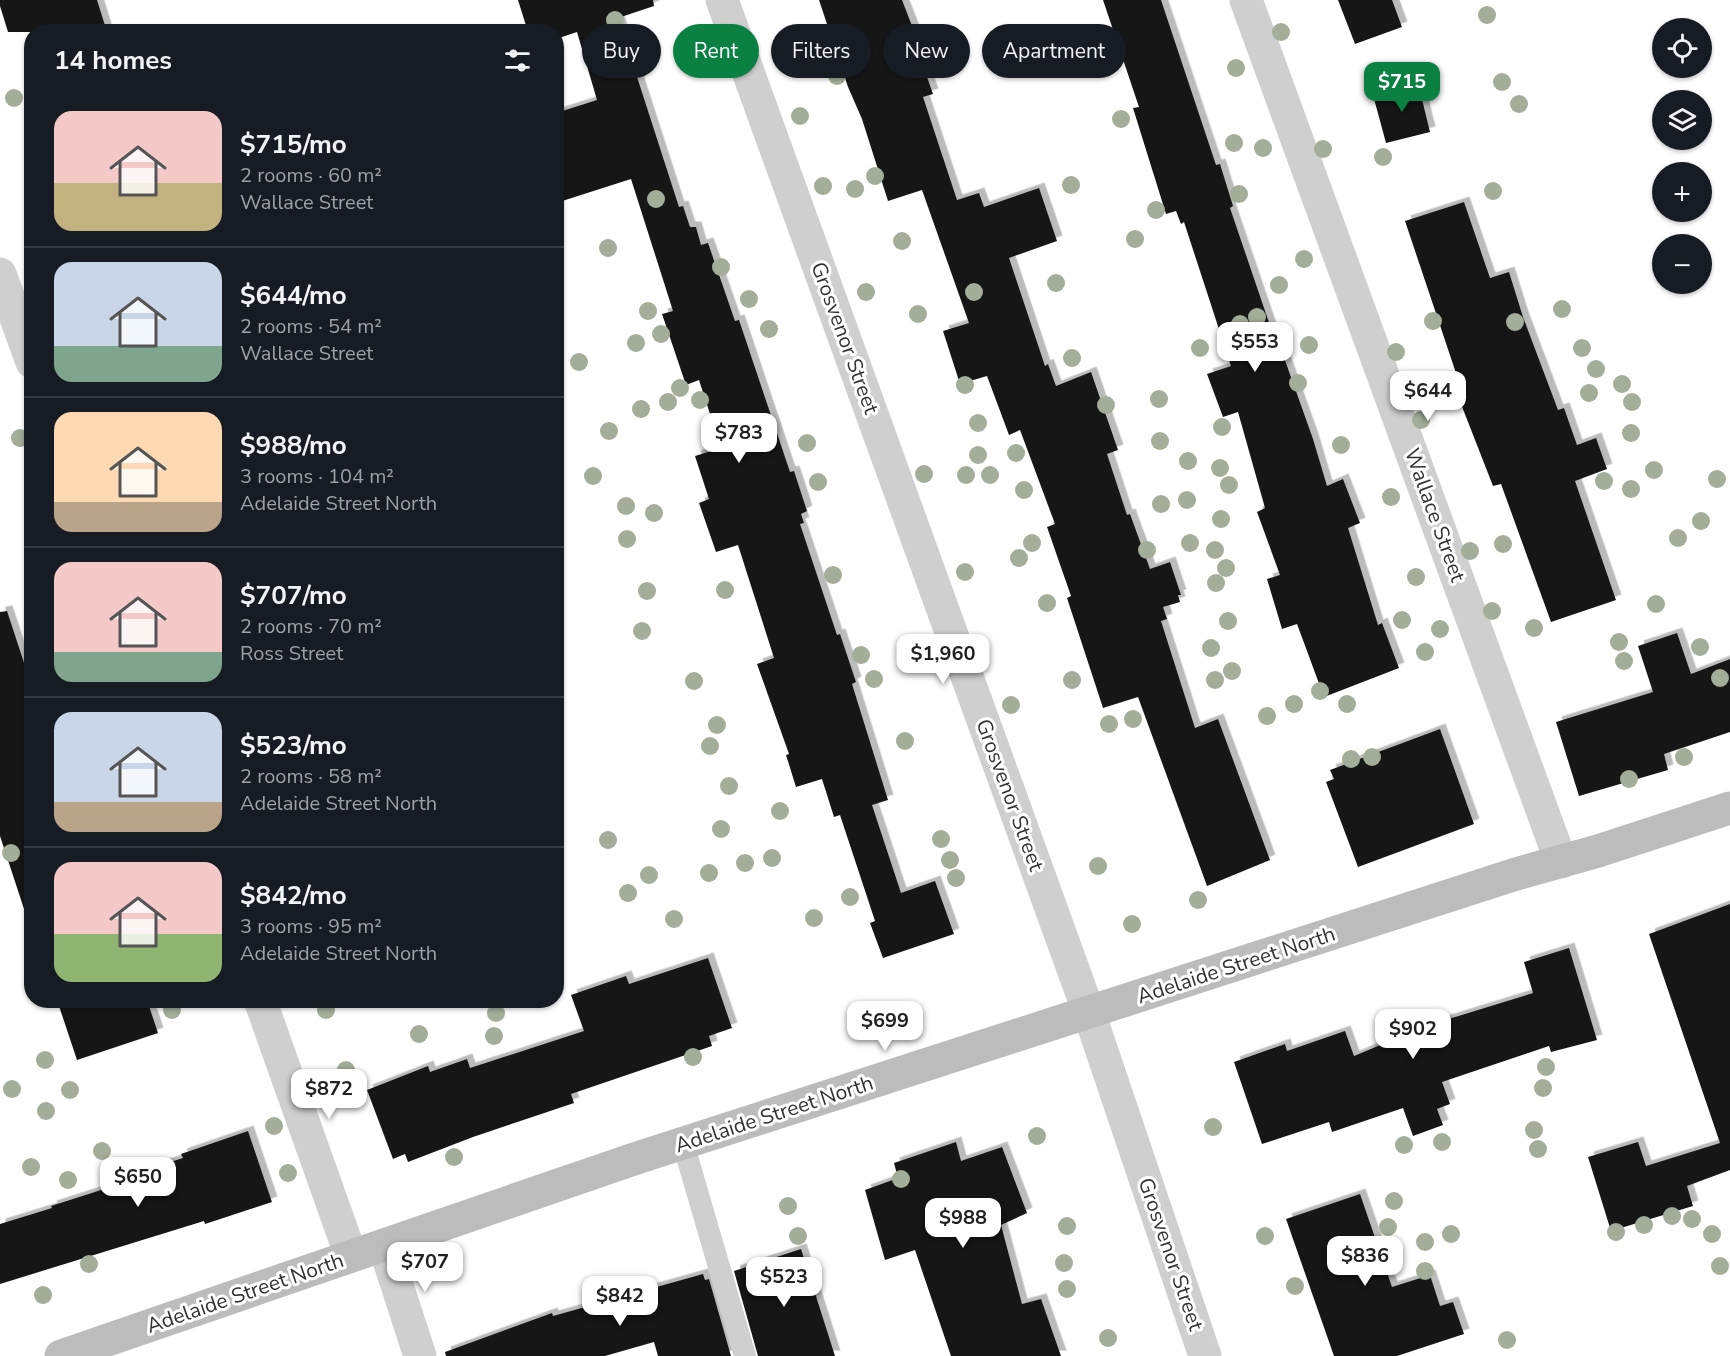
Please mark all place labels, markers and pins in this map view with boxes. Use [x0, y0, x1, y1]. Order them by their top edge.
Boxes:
pin: $715 [1366, 62, 1438, 113]
pin: $553 [1219, 322, 1291, 373]
pin: $644 [1392, 371, 1464, 422]
pin: $783 [703, 413, 775, 464]
pin: $1,960 [894, 634, 992, 685]
pin: $699 [849, 1001, 921, 1052]
pin: $902 [1377, 1009, 1449, 1060]
pin: $872 [293, 1069, 365, 1120]
pin: $650 [102, 1157, 174, 1208]
pin: $988 [927, 1198, 999, 1249]
pin: $836 [1329, 1236, 1401, 1287]
pin: $707 [389, 1242, 461, 1293]
pin: $523 [748, 1257, 820, 1308]
pin: $842 [584, 1276, 656, 1327]

